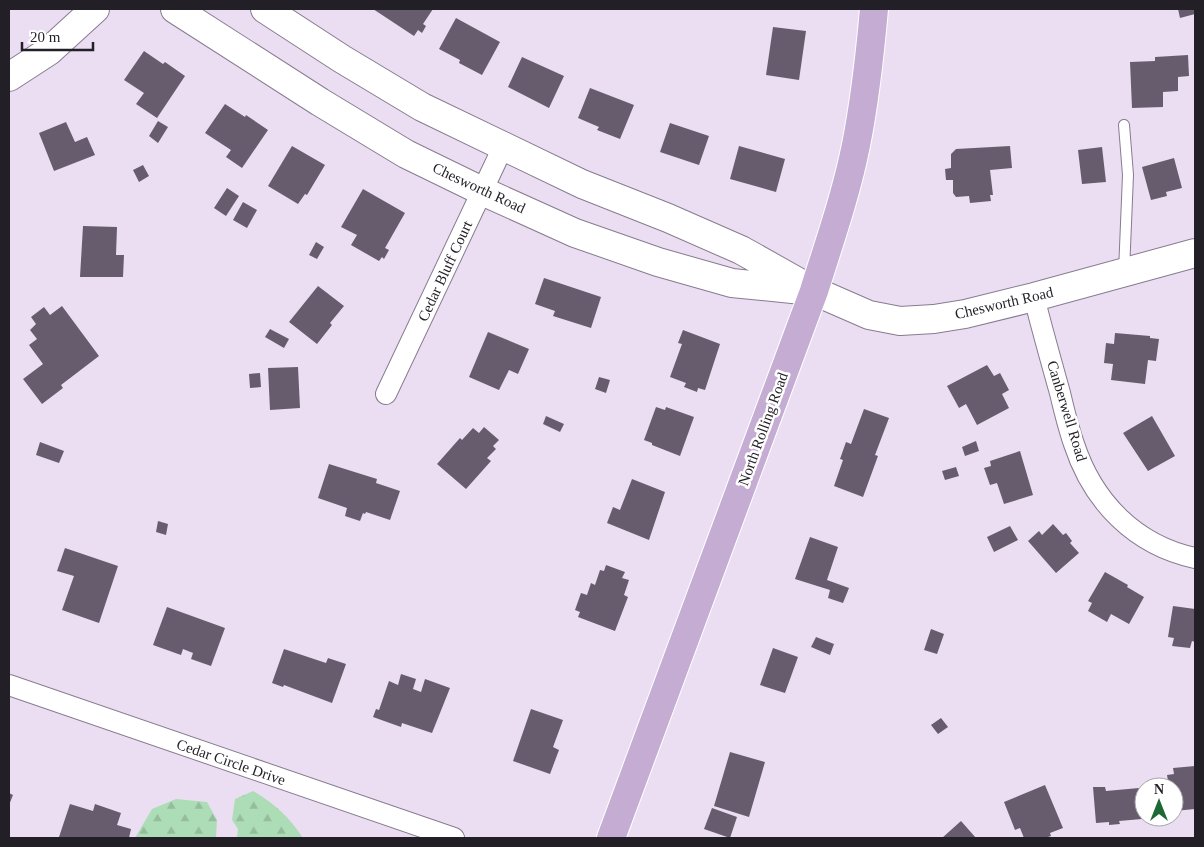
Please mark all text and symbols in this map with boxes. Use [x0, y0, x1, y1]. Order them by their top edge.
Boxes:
scale bar [22, 20, 94, 52]
text: 20 m [30, 29, 61, 45]
street label: Chesworth Road [430, 160, 528, 217]
street label: Cedar Bluff Court [415, 218, 476, 324]
street label: Chesworth Road [953, 284, 1055, 322]
street label: Canberwell Road [1044, 359, 1090, 464]
street label: North Rolling Road [735, 370, 791, 488]
street label: Cedar Circle Drive [174, 736, 288, 788]
north arrow [1134, 777, 1184, 827]
text: N [1154, 782, 1164, 797]

